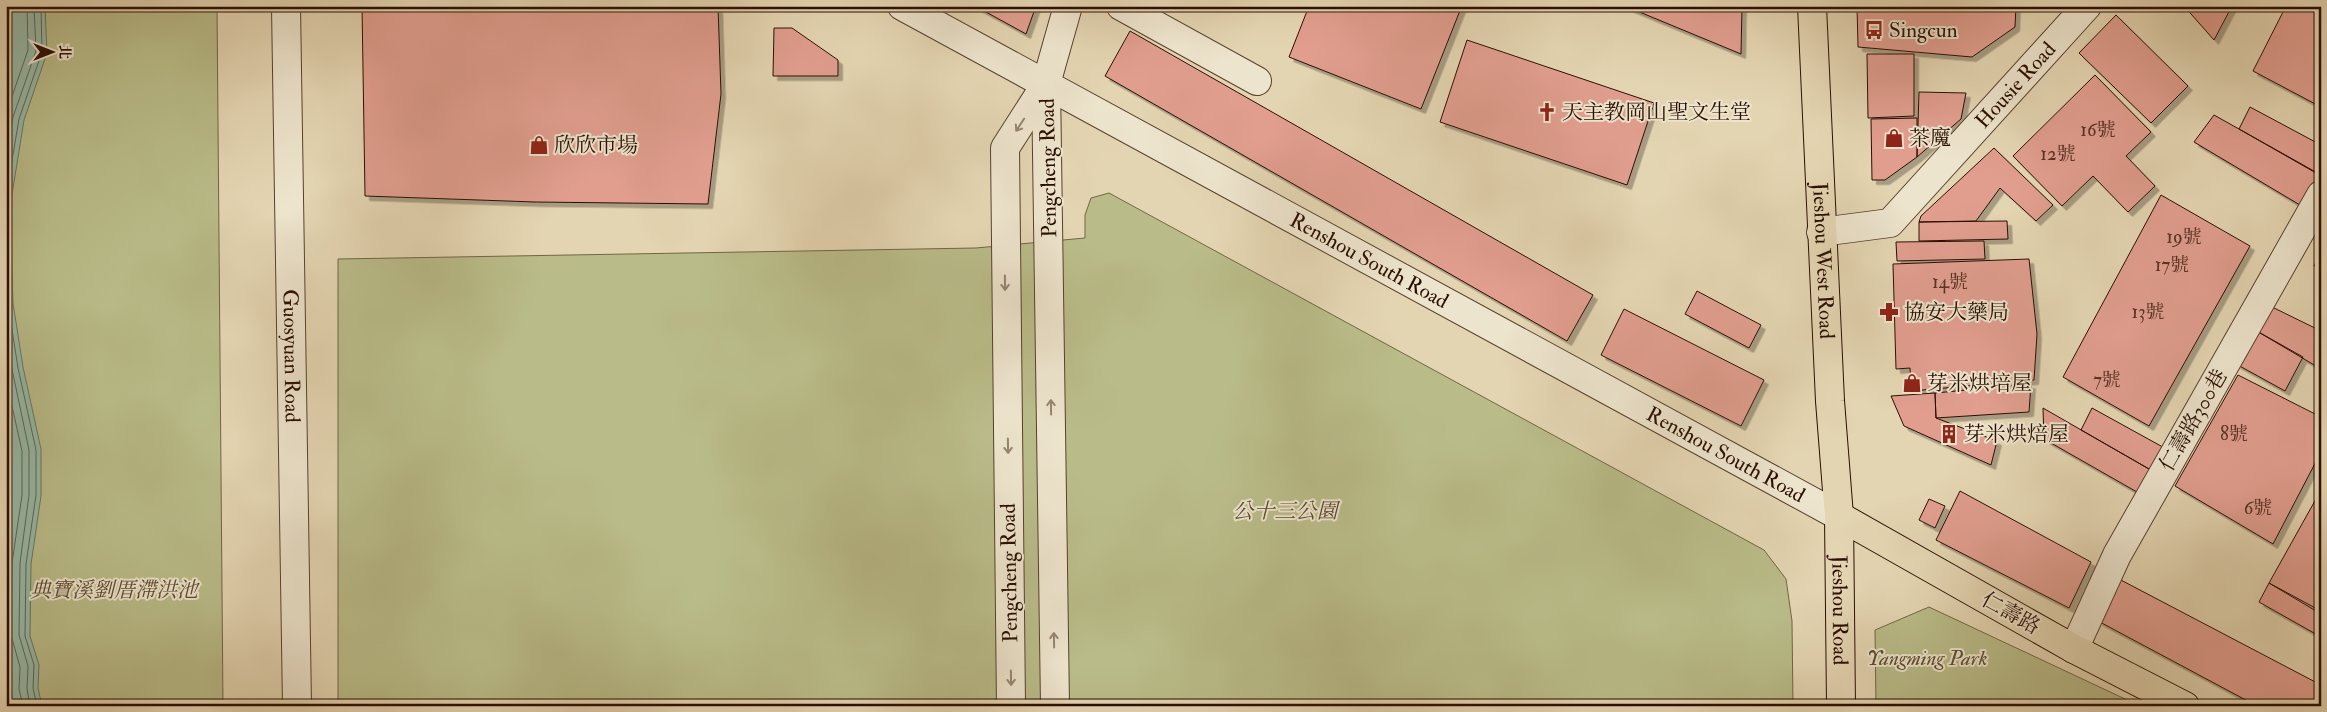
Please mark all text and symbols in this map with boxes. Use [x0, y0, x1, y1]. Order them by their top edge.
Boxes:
place label: Singcun [1889, 17, 1958, 44]
bus stop icon: Singcun [1863, 19, 1885, 41]
north arrow [28, 28, 78, 78]
street label: Housie Road [1969, 36, 2062, 134]
text: 北 [56, 45, 73, 59]
street label: Pengcheng Road [1034, 97, 1063, 238]
place label: 天主教岡山聖文生堂 [1562, 99, 1751, 126]
church icon: 天主教岡山聖文生堂 [1536, 101, 1558, 123]
one-way arrow [1015, 118, 1025, 132]
house number: 16號 [2080, 118, 2116, 142]
place label: 茶魔 [1909, 125, 1951, 152]
shop icon: 茶魔 [1883, 127, 1905, 149]
place label: 欣欣市場 [554, 132, 638, 159]
shop icon: 欣欣市場 [528, 134, 550, 156]
house number: 12號 [2040, 142, 2076, 166]
street label: Jieshou West Road [1806, 181, 1840, 340]
street label: Renshou South Road [1285, 207, 1454, 315]
house number: 19號 [2166, 225, 2202, 249]
house number: 17號 [2155, 253, 2189, 277]
house number: 14號 [1932, 270, 1968, 294]
one-way arrow [1001, 275, 1010, 291]
street label: Guosyuan Road [276, 289, 306, 424]
place label: 協安大藥局 [1904, 299, 2009, 326]
house number: 13號 [2131, 300, 2165, 324]
pharmacy icon: 協安大藥局 [1878, 301, 1900, 323]
street label: 仁壽路300巷 [2153, 364, 2234, 476]
house number: 7號 [2093, 368, 2121, 392]
place label: 芽米烘培屋 [1927, 370, 2032, 397]
shop icon: 芽米烘培屋 [1901, 372, 1923, 394]
one-way arrow [1046, 399, 1056, 416]
street label: Renshou South Road [1641, 401, 1810, 509]
place label: 芽米烘焙屋 [1964, 421, 2069, 448]
house number: 8號 [2220, 422, 2248, 446]
building icon: 芽米烘焙屋 [1938, 423, 1960, 445]
one-way arrow [1003, 438, 1012, 454]
house number: 6號 [2244, 496, 2272, 520]
park label: 公十三公園 [1233, 498, 1340, 525]
street label: Pengcheng Road [995, 502, 1024, 643]
street label: Jieshou Road [1825, 554, 1854, 666]
park label: 典寶溪劉厝滯洪池 [30, 577, 200, 604]
street label: 仁壽路 [1977, 586, 2045, 641]
one-way arrow [1049, 632, 1059, 648]
park label: Yangming Park [1867, 645, 1987, 672]
one-way arrow [1006, 670, 1015, 686]

